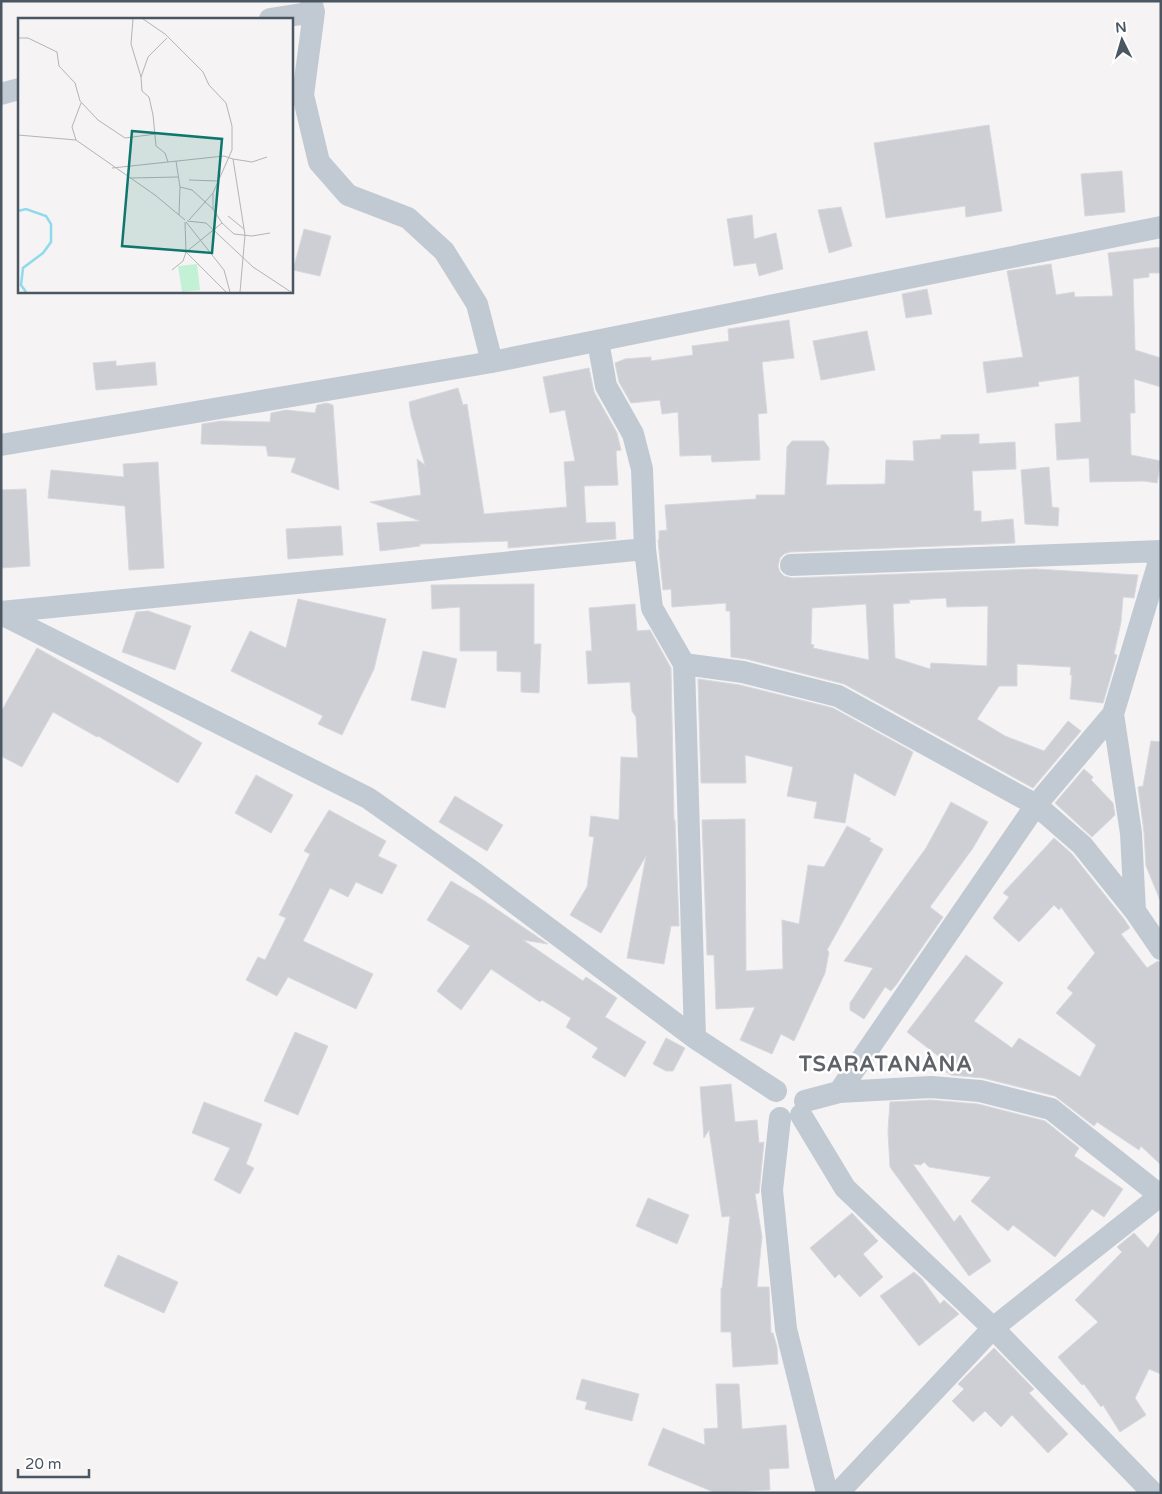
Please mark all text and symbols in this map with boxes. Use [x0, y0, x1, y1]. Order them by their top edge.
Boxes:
north arrow [1097, 15, 1147, 65]
inset map [18, 18, 292, 292]
text: N [1115, 19, 1127, 37]
district label: TSARATANÀNA [798, 1051, 973, 1077]
scale bar [18, 1446, 89, 1478]
text: 20 m [25, 1455, 62, 1473]

